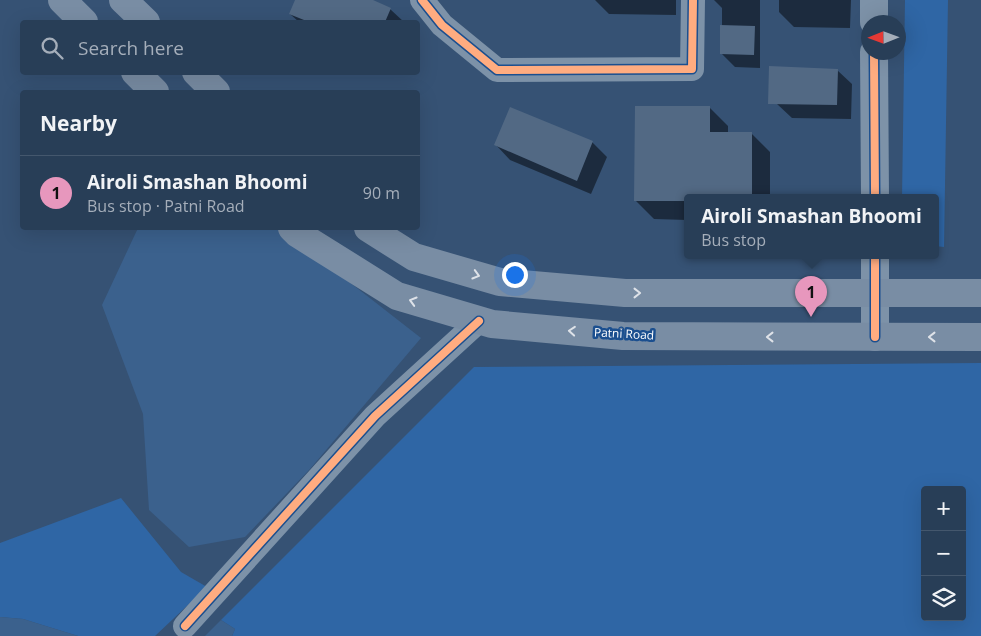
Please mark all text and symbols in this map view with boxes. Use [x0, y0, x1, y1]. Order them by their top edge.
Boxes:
north arrow [861, 15, 906, 60]
search box [20, 20, 420, 75]
icon: search [38, 34, 66, 62]
text: Search here [78, 35, 184, 61]
text: Nearby [40, 109, 117, 137]
text: Airoli Smashan Bhoomi [87, 169, 308, 195]
text: 1 [51, 182, 61, 204]
text: 90 m [363, 182, 400, 204]
popup [684, 194, 939, 259]
text: Bus stop · Patni Road [87, 195, 245, 217]
text: Airoli Smashan Bhoomi [701, 203, 922, 229]
text: Bus stop [701, 229, 766, 251]
your location [502, 262, 528, 288]
one-way arrow [471, 269, 480, 279]
pin: 1 [795, 276, 827, 317]
one-way arrow [634, 288, 641, 298]
one-way arrow [410, 297, 418, 307]
street label: Patni Road [593, 323, 655, 344]
one-way arrow [568, 326, 576, 337]
one-way arrow [766, 332, 774, 342]
one-way arrow [928, 332, 936, 342]
map controls [921, 486, 966, 621]
button: + [921, 486, 966, 531]
button: − [921, 531, 966, 576]
button: layers [921, 576, 966, 621]

